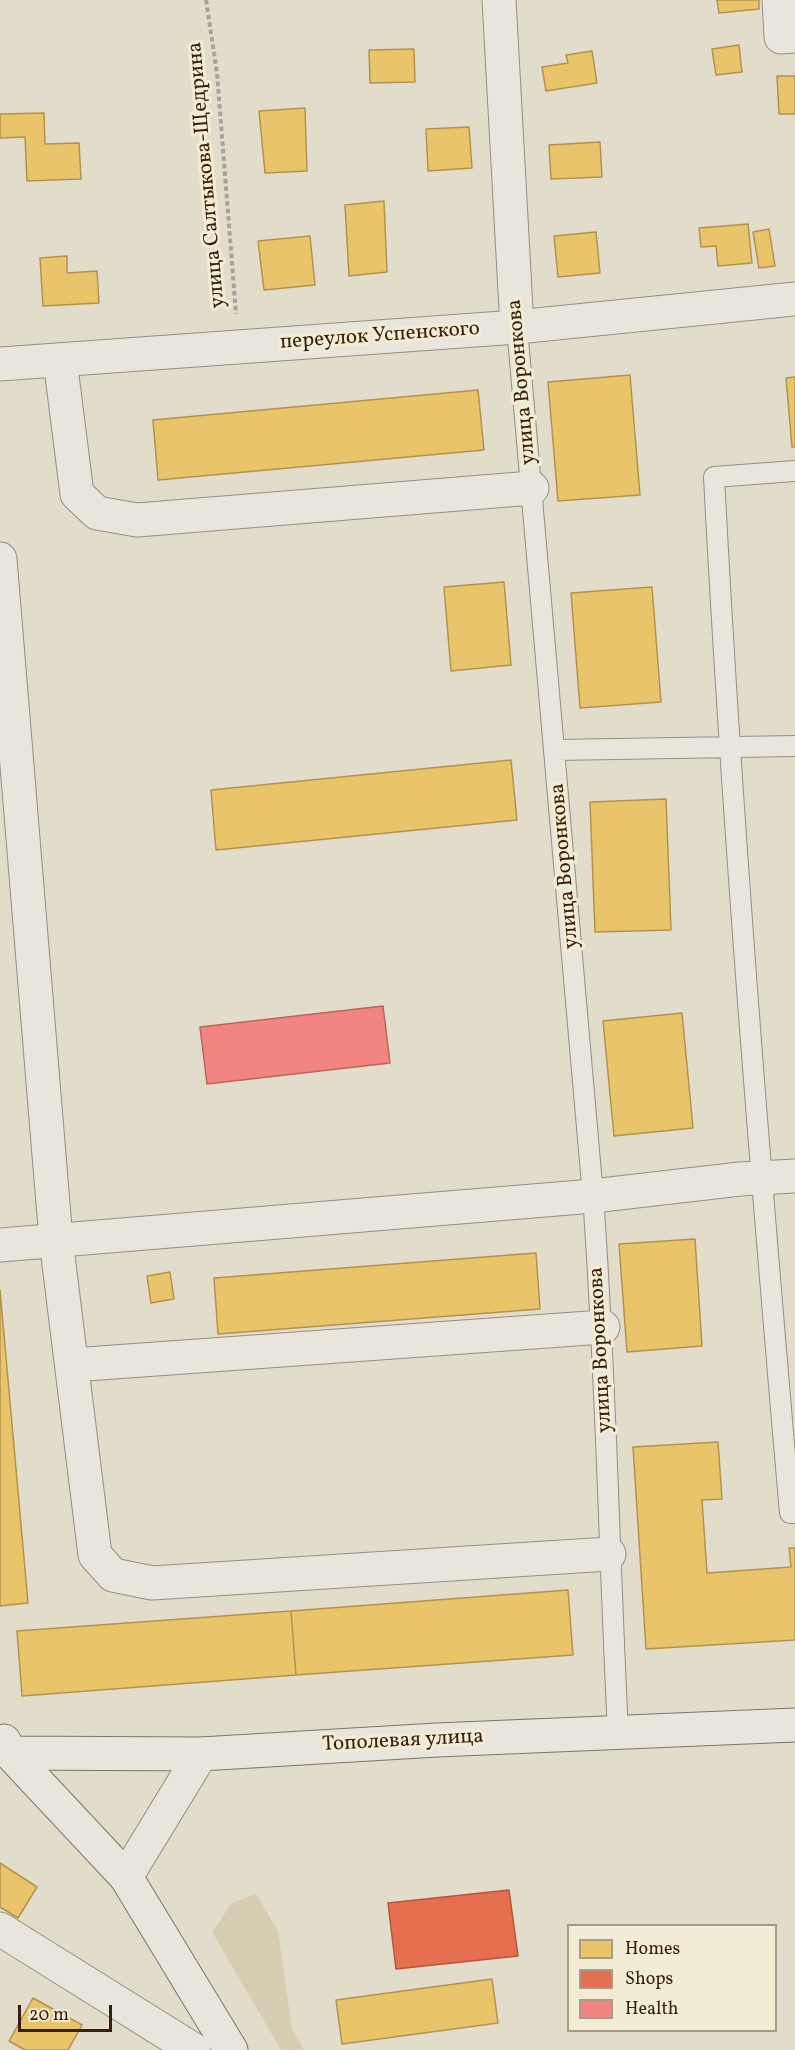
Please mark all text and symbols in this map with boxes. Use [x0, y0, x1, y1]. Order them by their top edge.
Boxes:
street label: улица Салтыкова-Щедрина [184, 41, 232, 309]
street label: улица Воронкова [503, 298, 543, 466]
street label: переулок Успенского [279, 317, 481, 357]
street label: улица Воронкова [546, 782, 586, 950]
street label: улица Воронкова [585, 1266, 619, 1434]
street label: Тополевая улица [322, 1725, 484, 1759]
legend [567, 1924, 777, 2032]
text: Homes [625, 1937, 680, 1962]
text: Shops [625, 1967, 673, 1992]
scale bar [21, 1993, 116, 2031]
text: Health [625, 1997, 678, 2022]
text: 20 m [29, 2003, 69, 2028]

